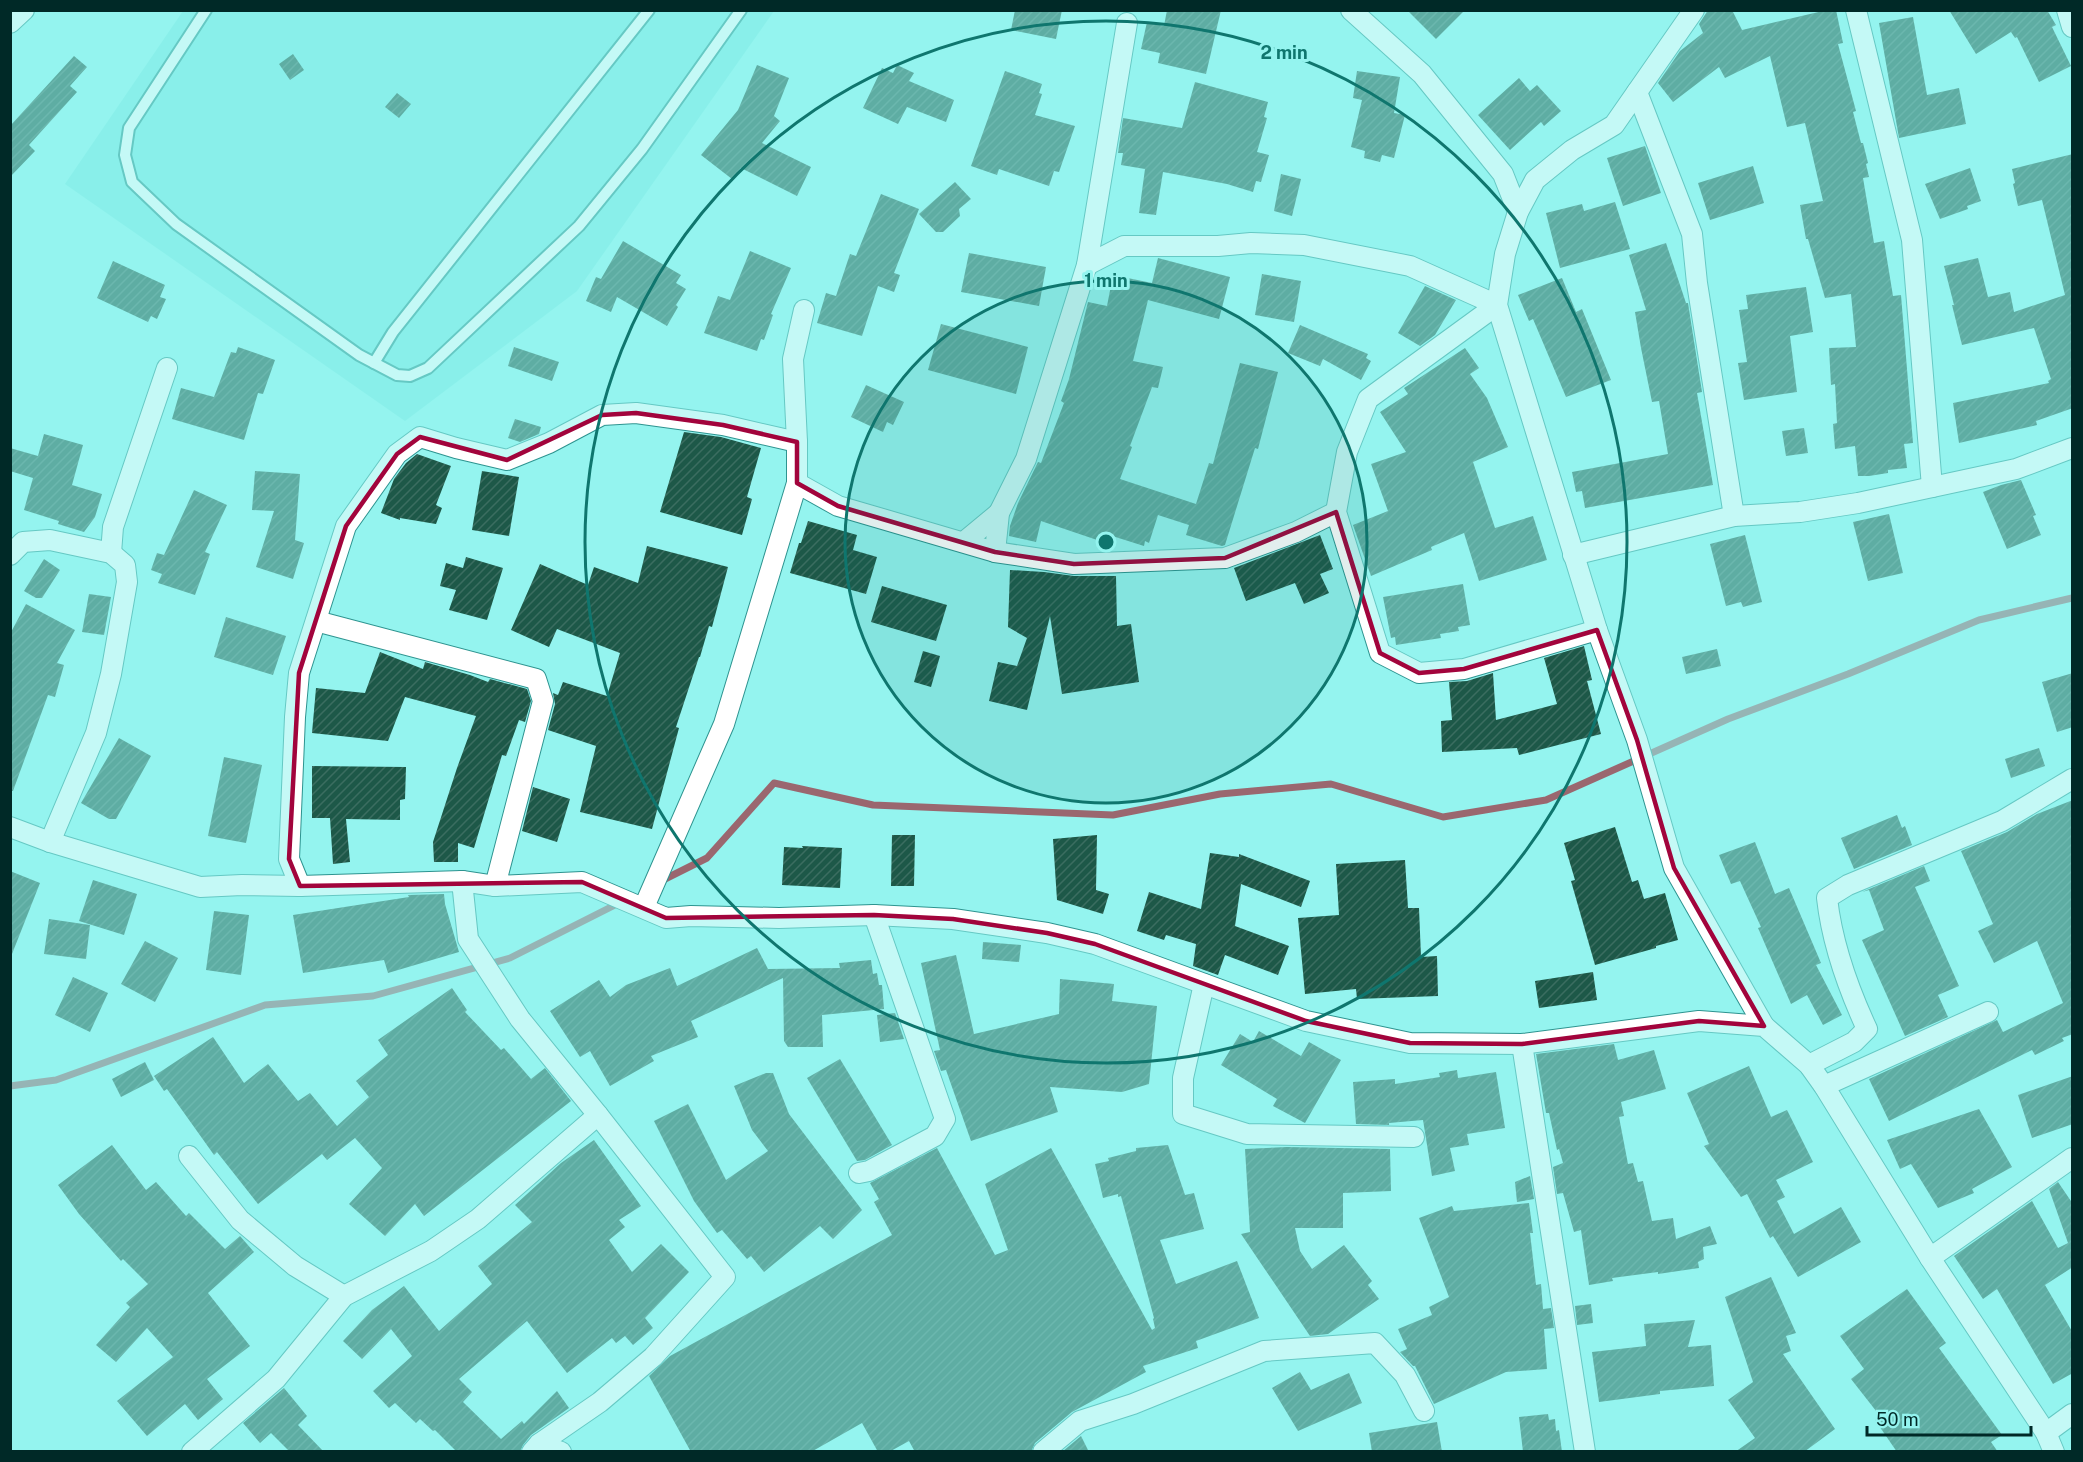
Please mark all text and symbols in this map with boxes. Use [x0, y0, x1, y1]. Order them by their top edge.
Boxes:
text: 2 min [1260, 42, 1308, 63]
text: 1 min [1084, 270, 1128, 291]
centre of rings [1096, 532, 1116, 552]
scale bar [1867, 1399, 2030, 1437]
text: 50 m [1876, 1409, 1919, 1430]

